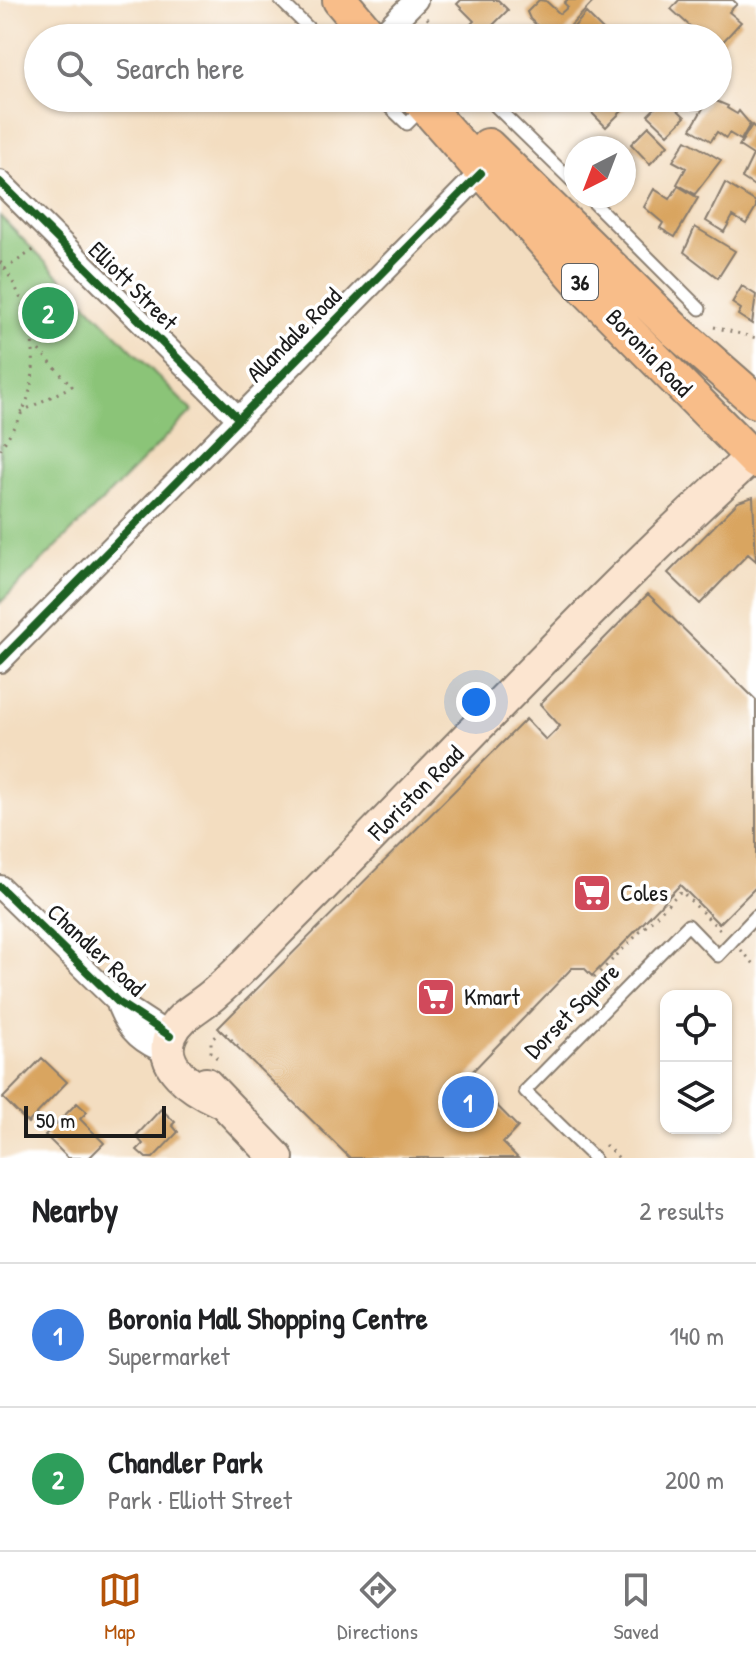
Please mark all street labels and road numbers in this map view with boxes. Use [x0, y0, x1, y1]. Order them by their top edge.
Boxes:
street label: Elliott Street [82, 234, 186, 337]
road number: 36 [562, 264, 598, 300]
street label: Allandale Road [239, 280, 348, 389]
street label: Boronia Road [600, 301, 700, 403]
street label: Floriston Road [360, 738, 470, 848]
street label: Chandler Road [41, 896, 153, 1003]
street label: Dorset Square [517, 955, 626, 1065]

